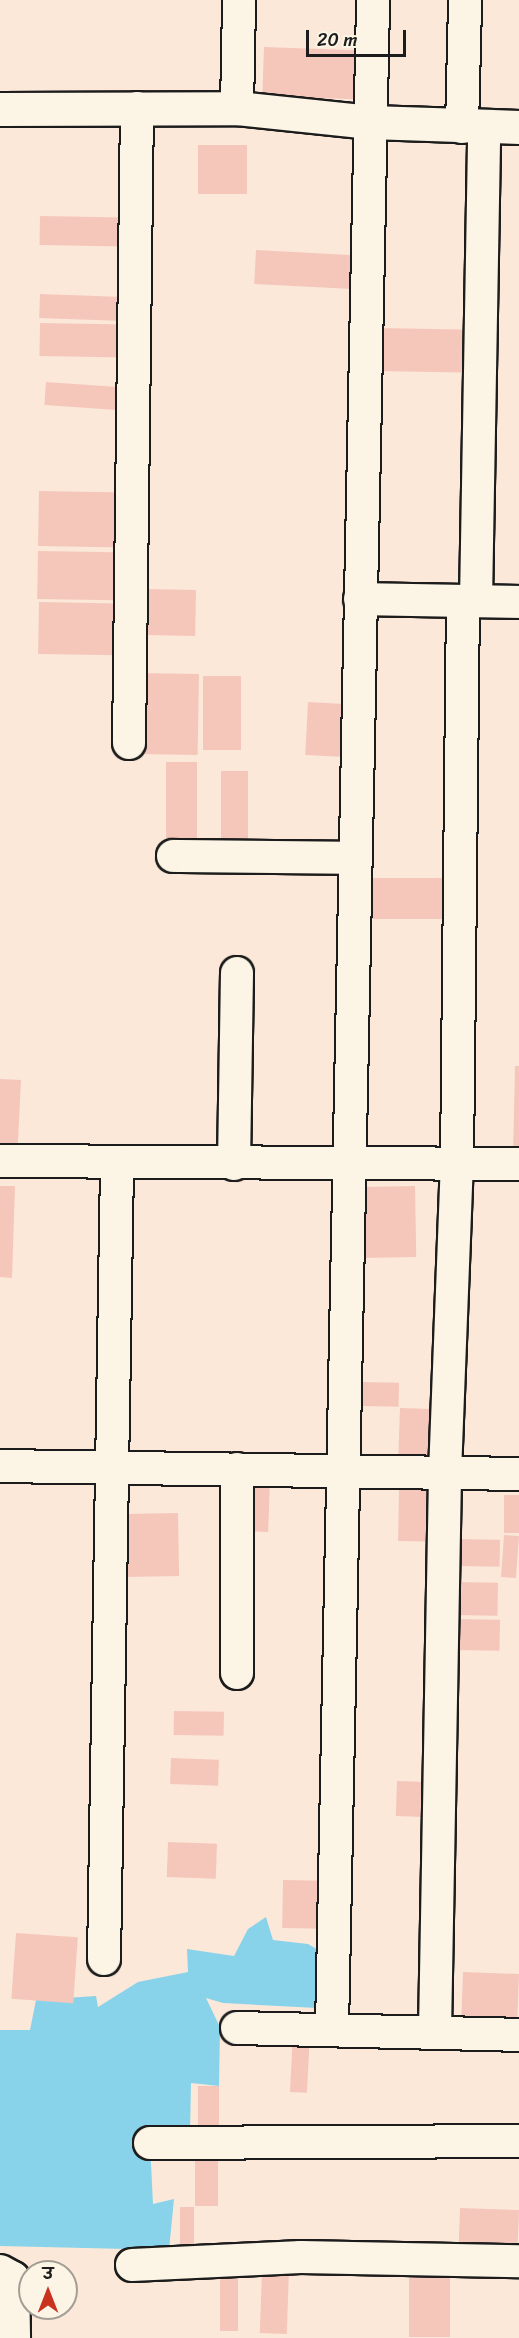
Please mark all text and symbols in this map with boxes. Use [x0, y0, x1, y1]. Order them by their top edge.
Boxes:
scale bar [309, 18, 410, 56]
text: 20 m [317, 24, 357, 56]
text: उ [43, 2259, 53, 2288]
north arrow [18, 2260, 78, 2320]

